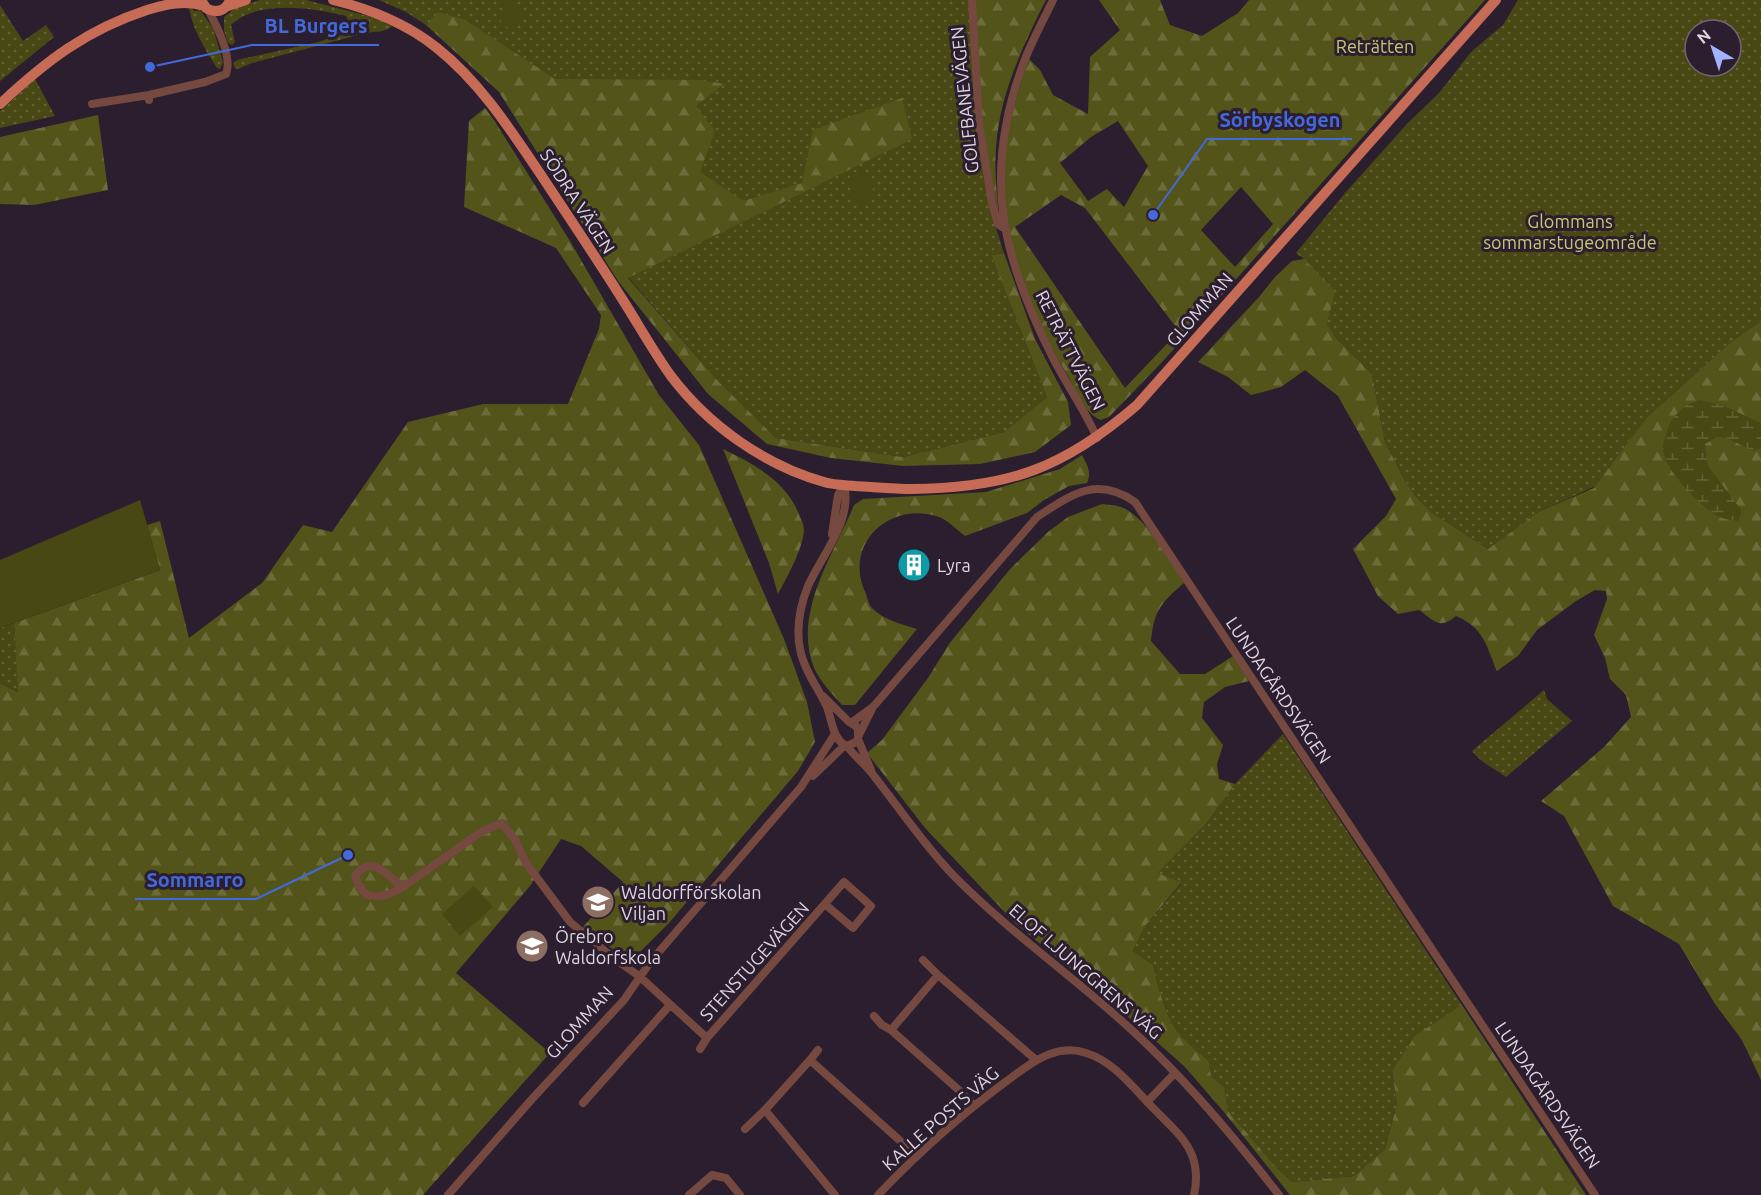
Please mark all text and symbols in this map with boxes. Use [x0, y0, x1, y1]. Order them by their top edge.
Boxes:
callout: BL Burgers [252, 7, 379, 45]
text: BL Burgers [265, 14, 368, 37]
north arrow [1683, 18, 1743, 78]
street label: GOLFBANEVÄGEN [946, 26, 982, 174]
text: N [1693, 26, 1714, 47]
park label: Reträtten [1336, 36, 1414, 56]
callout: Sörbyskogen [1207, 101, 1352, 139]
text: Sörbyskogen [1219, 108, 1341, 131]
street label: SÖDRA VÄGEN [537, 145, 619, 257]
park label: Glommans sommarstugeområde [1483, 211, 1657, 252]
street label: GLOMMAN [1162, 268, 1236, 350]
street label: RETRÄTTVÄGEN [1032, 287, 1110, 413]
building icon: Lyra [896, 547, 932, 583]
place label: Lyra [937, 555, 971, 575]
street label: LUNDAGÅRDSVÄGEN [1223, 613, 1335, 767]
callout: Sommarro [135, 861, 256, 899]
text: Sommarro [146, 868, 244, 891]
place label: Waldorfförskolan Viljan [621, 882, 762, 923]
school or university icon: Waldorfförskolan Viljan [580, 884, 616, 920]
street label: STENSTUGEVÄGEN [695, 897, 813, 1025]
street label: ELOF LJUNGGRENS VÄG [1006, 899, 1166, 1043]
place label: Örebro Waldorfskola [555, 926, 661, 967]
school or university icon: Örebro Waldorfskola [514, 928, 550, 964]
street label: GLOMMAN [541, 982, 617, 1062]
street label: LUNDAGÅRDSVÄGEN [1492, 1018, 1604, 1172]
street label: KALLE POSTS VÄG [878, 1062, 1002, 1174]

